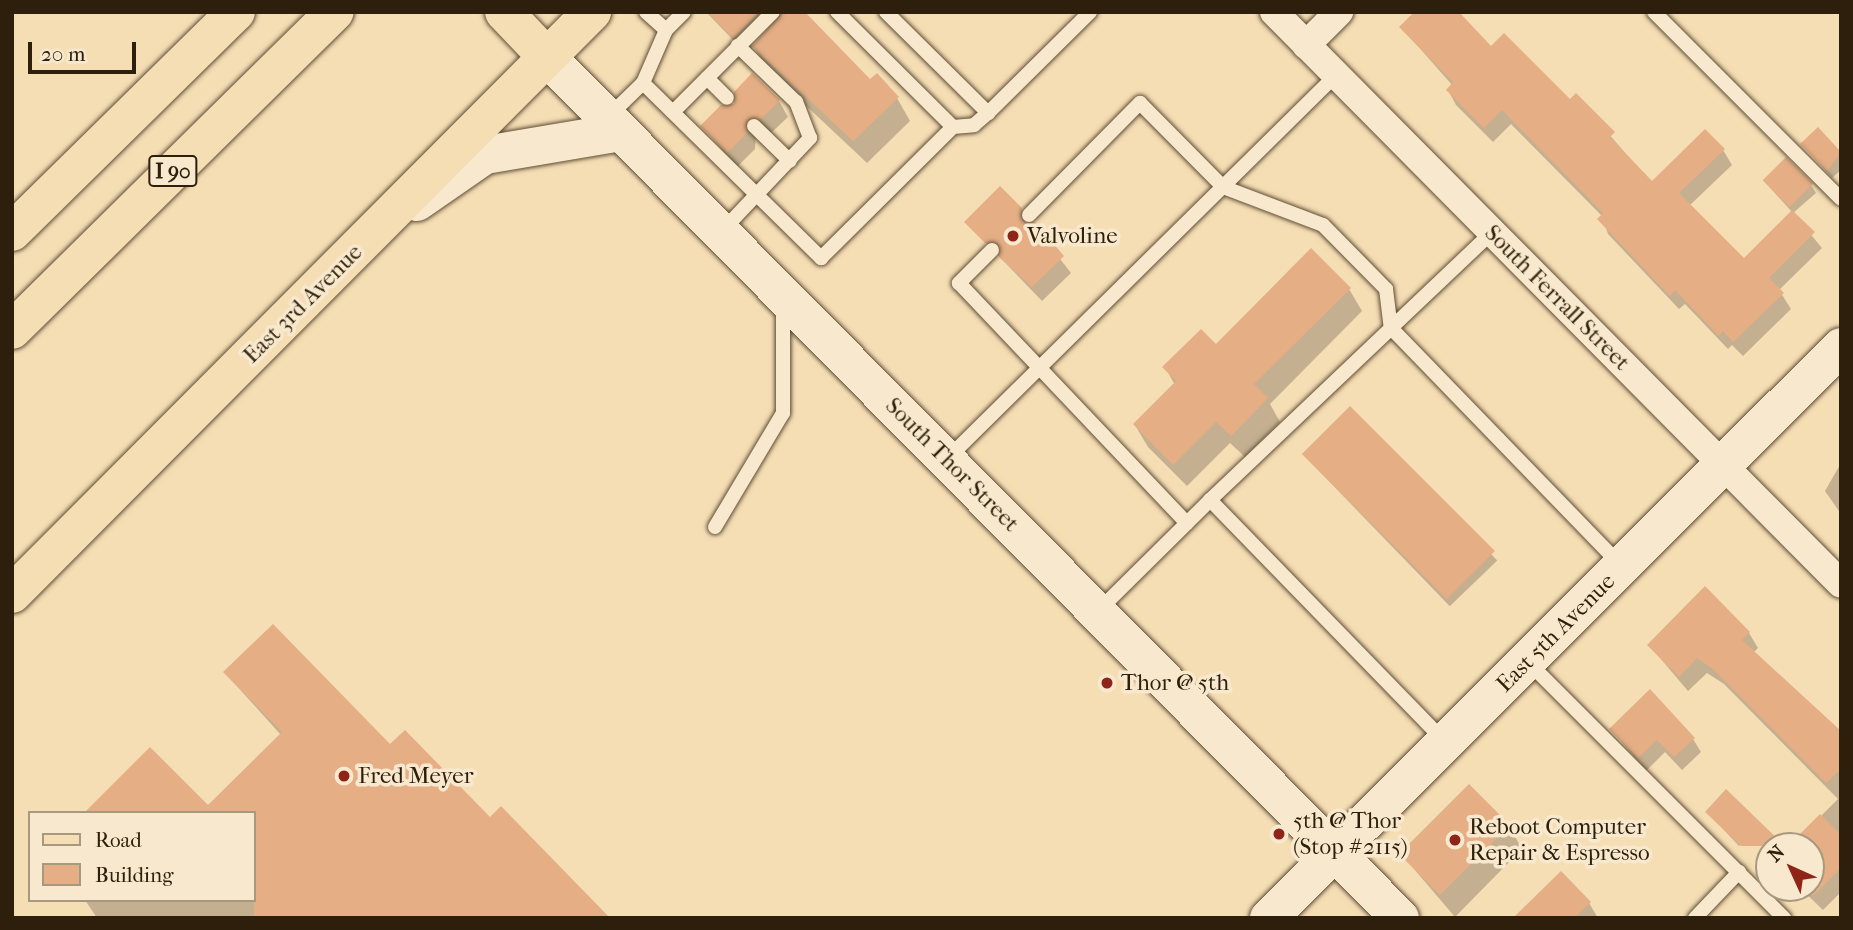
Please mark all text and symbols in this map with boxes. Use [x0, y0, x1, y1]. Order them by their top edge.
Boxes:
scale bar [32, 28, 140, 72]
text: 20 m [41, 42, 85, 66]
road number: I 90 [147, 154, 199, 188]
street label: South Ferrall Street [1478, 219, 1636, 377]
place label: Valvoline [1027, 222, 1118, 250]
marker: Valvoline [1005, 228, 1021, 244]
street label: East 3rd Avenue [238, 239, 368, 369]
street label: South Thor Street [879, 392, 1025, 538]
street label: East 5th Avenue [1491, 568, 1621, 698]
place label: Thor @ 5th [1121, 669, 1229, 697]
marker: Thor @ 5th [1099, 675, 1115, 691]
place label: Fred Meyer [358, 762, 474, 790]
marker: Fred Meyer [336, 768, 352, 784]
place label: 5th @ Thor (Stop #2115) [1293, 807, 1408, 861]
legend [28, 811, 256, 902]
place label: Reboot Computer Repair & Espresso [1469, 813, 1650, 867]
marker: 5th @ Thor (Stop #2115) [1271, 826, 1287, 842]
text: Road [95, 828, 142, 852]
marker: Reboot Computer Repair & Espresso [1447, 832, 1463, 848]
north arrow [1755, 832, 1825, 902]
text: N [1764, 841, 1789, 866]
text: Building [95, 863, 173, 887]

